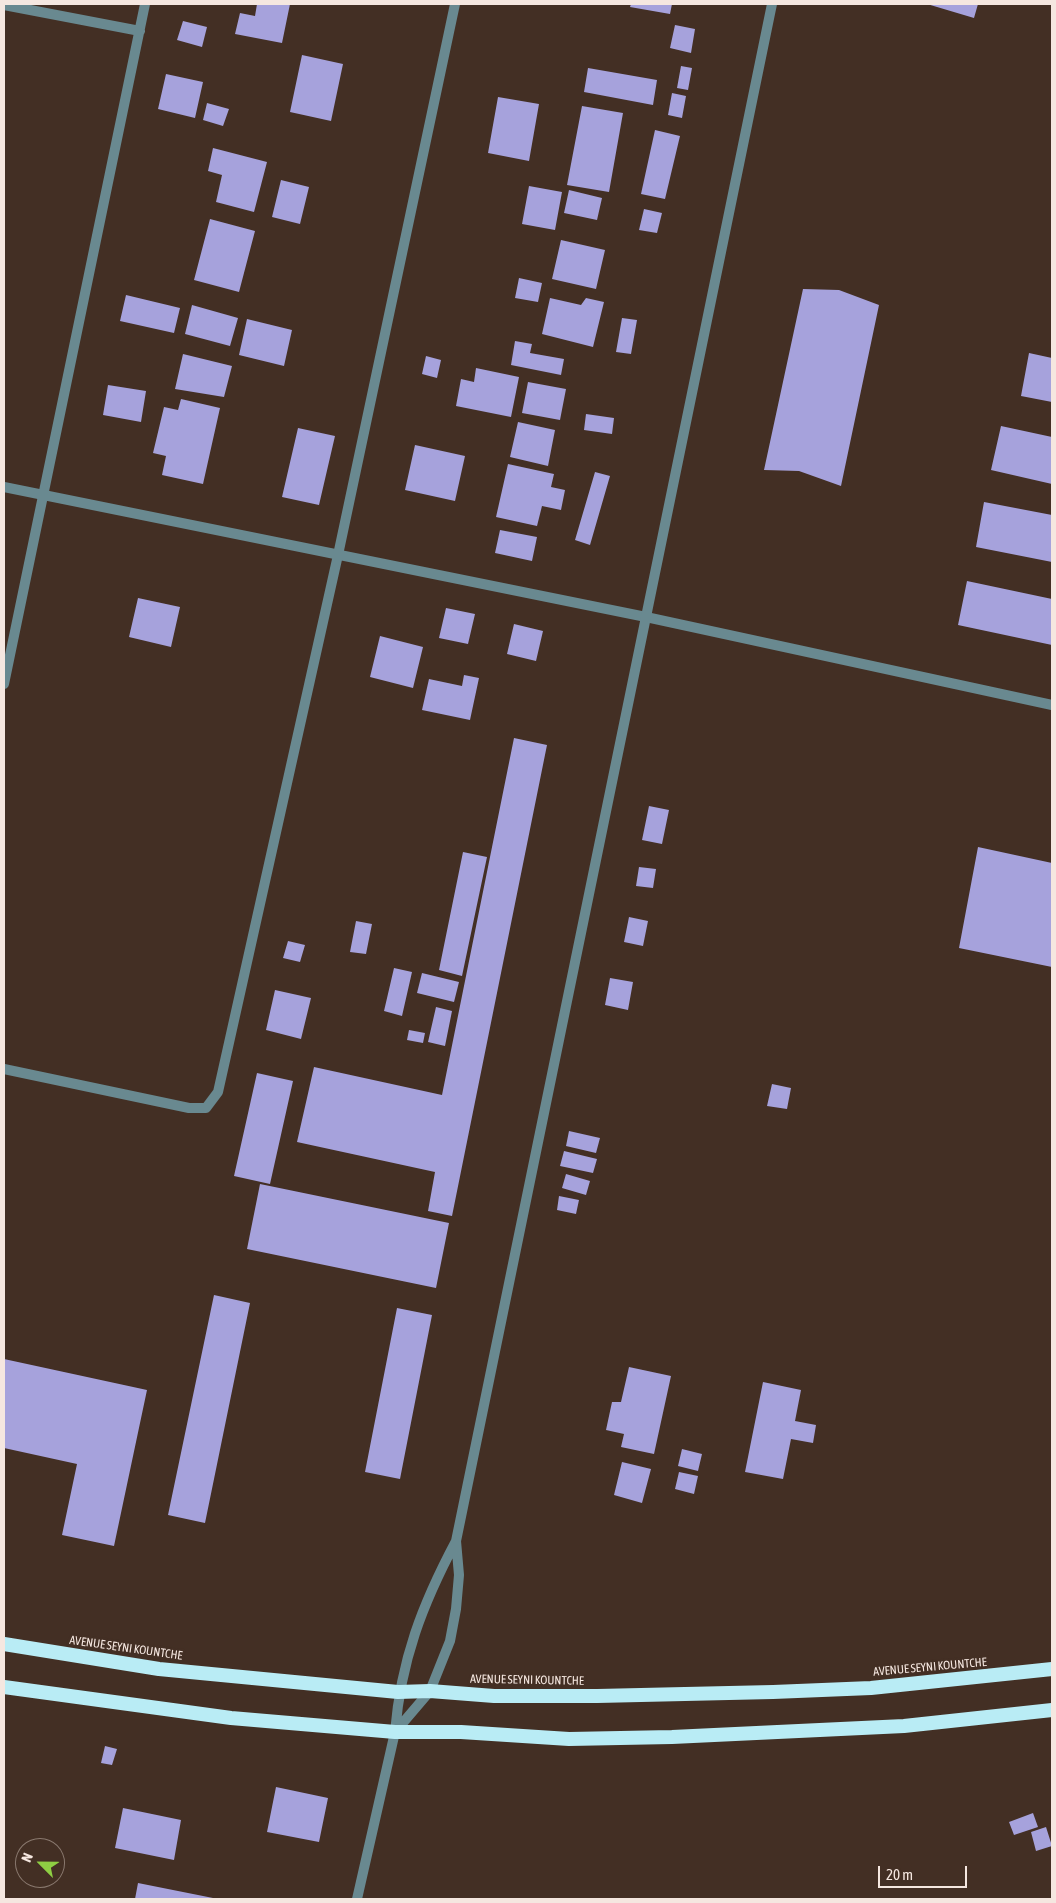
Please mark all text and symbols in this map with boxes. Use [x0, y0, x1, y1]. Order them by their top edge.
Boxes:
street label: AVENUE SEYNI KOUNTCHE [69, 1633, 183, 1663]
street label: AVENUE SEYNI KOUNTCHE [873, 1655, 987, 1679]
street label: AVENUE SEYNI KOUNTCHE [470, 1672, 584, 1688]
north arrow [15, 1838, 65, 1888]
text: N [18, 1851, 36, 1864]
scale bar [881, 1856, 970, 1888]
text: 20 m [886, 1866, 913, 1883]

